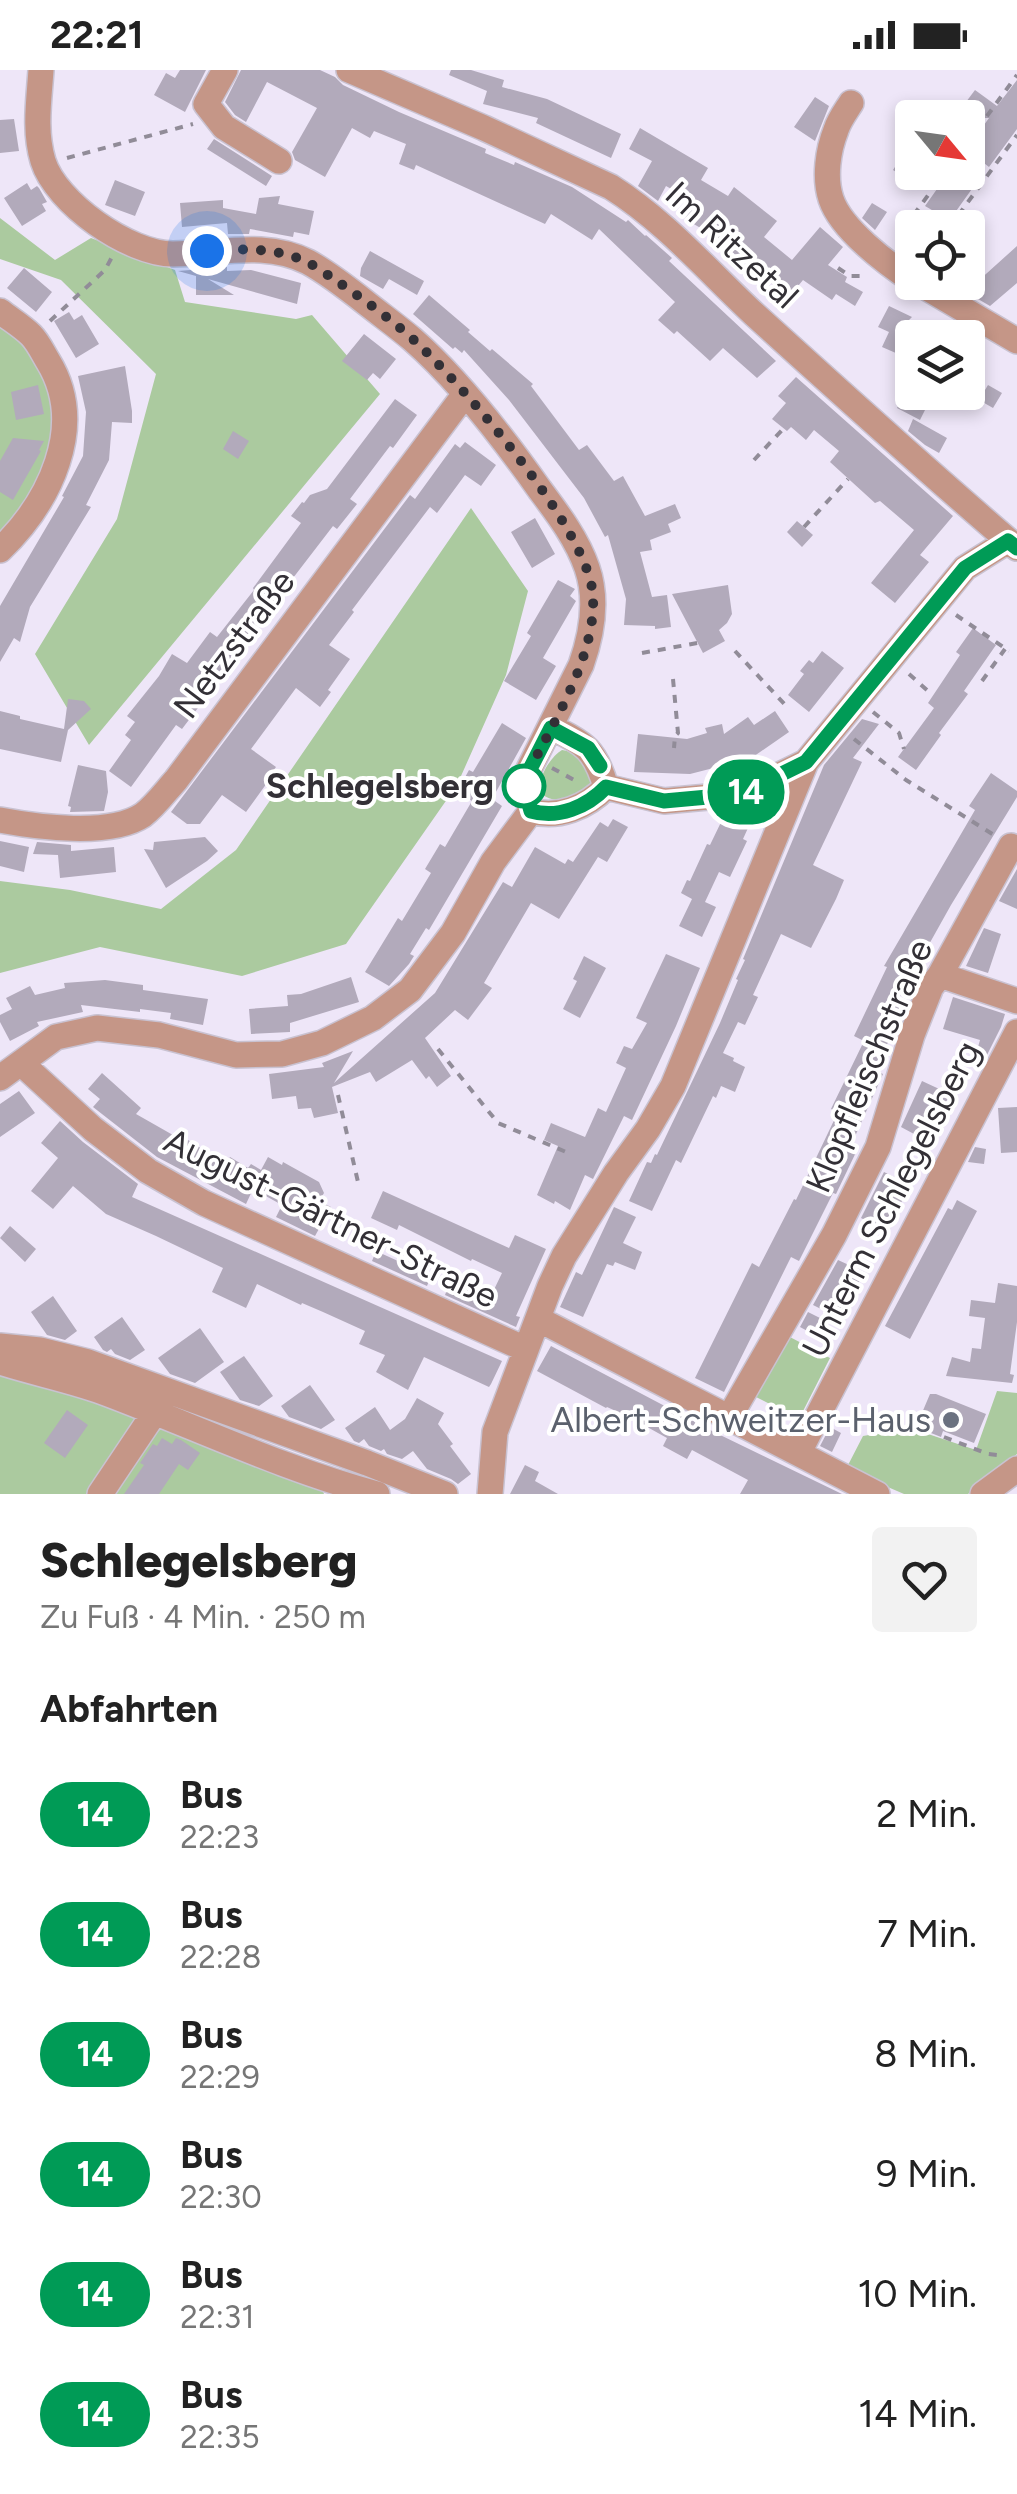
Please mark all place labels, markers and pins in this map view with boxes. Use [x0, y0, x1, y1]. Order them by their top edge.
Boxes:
place label: Schlegelsberg [266, 765, 494, 807]
marker: Schlegelsberg [503, 765, 545, 807]
place label: Albert-Schweitzer-Haus [550, 1399, 931, 1441]
marker: Albert-Schweitzer-Haus [940, 1409, 962, 1431]

